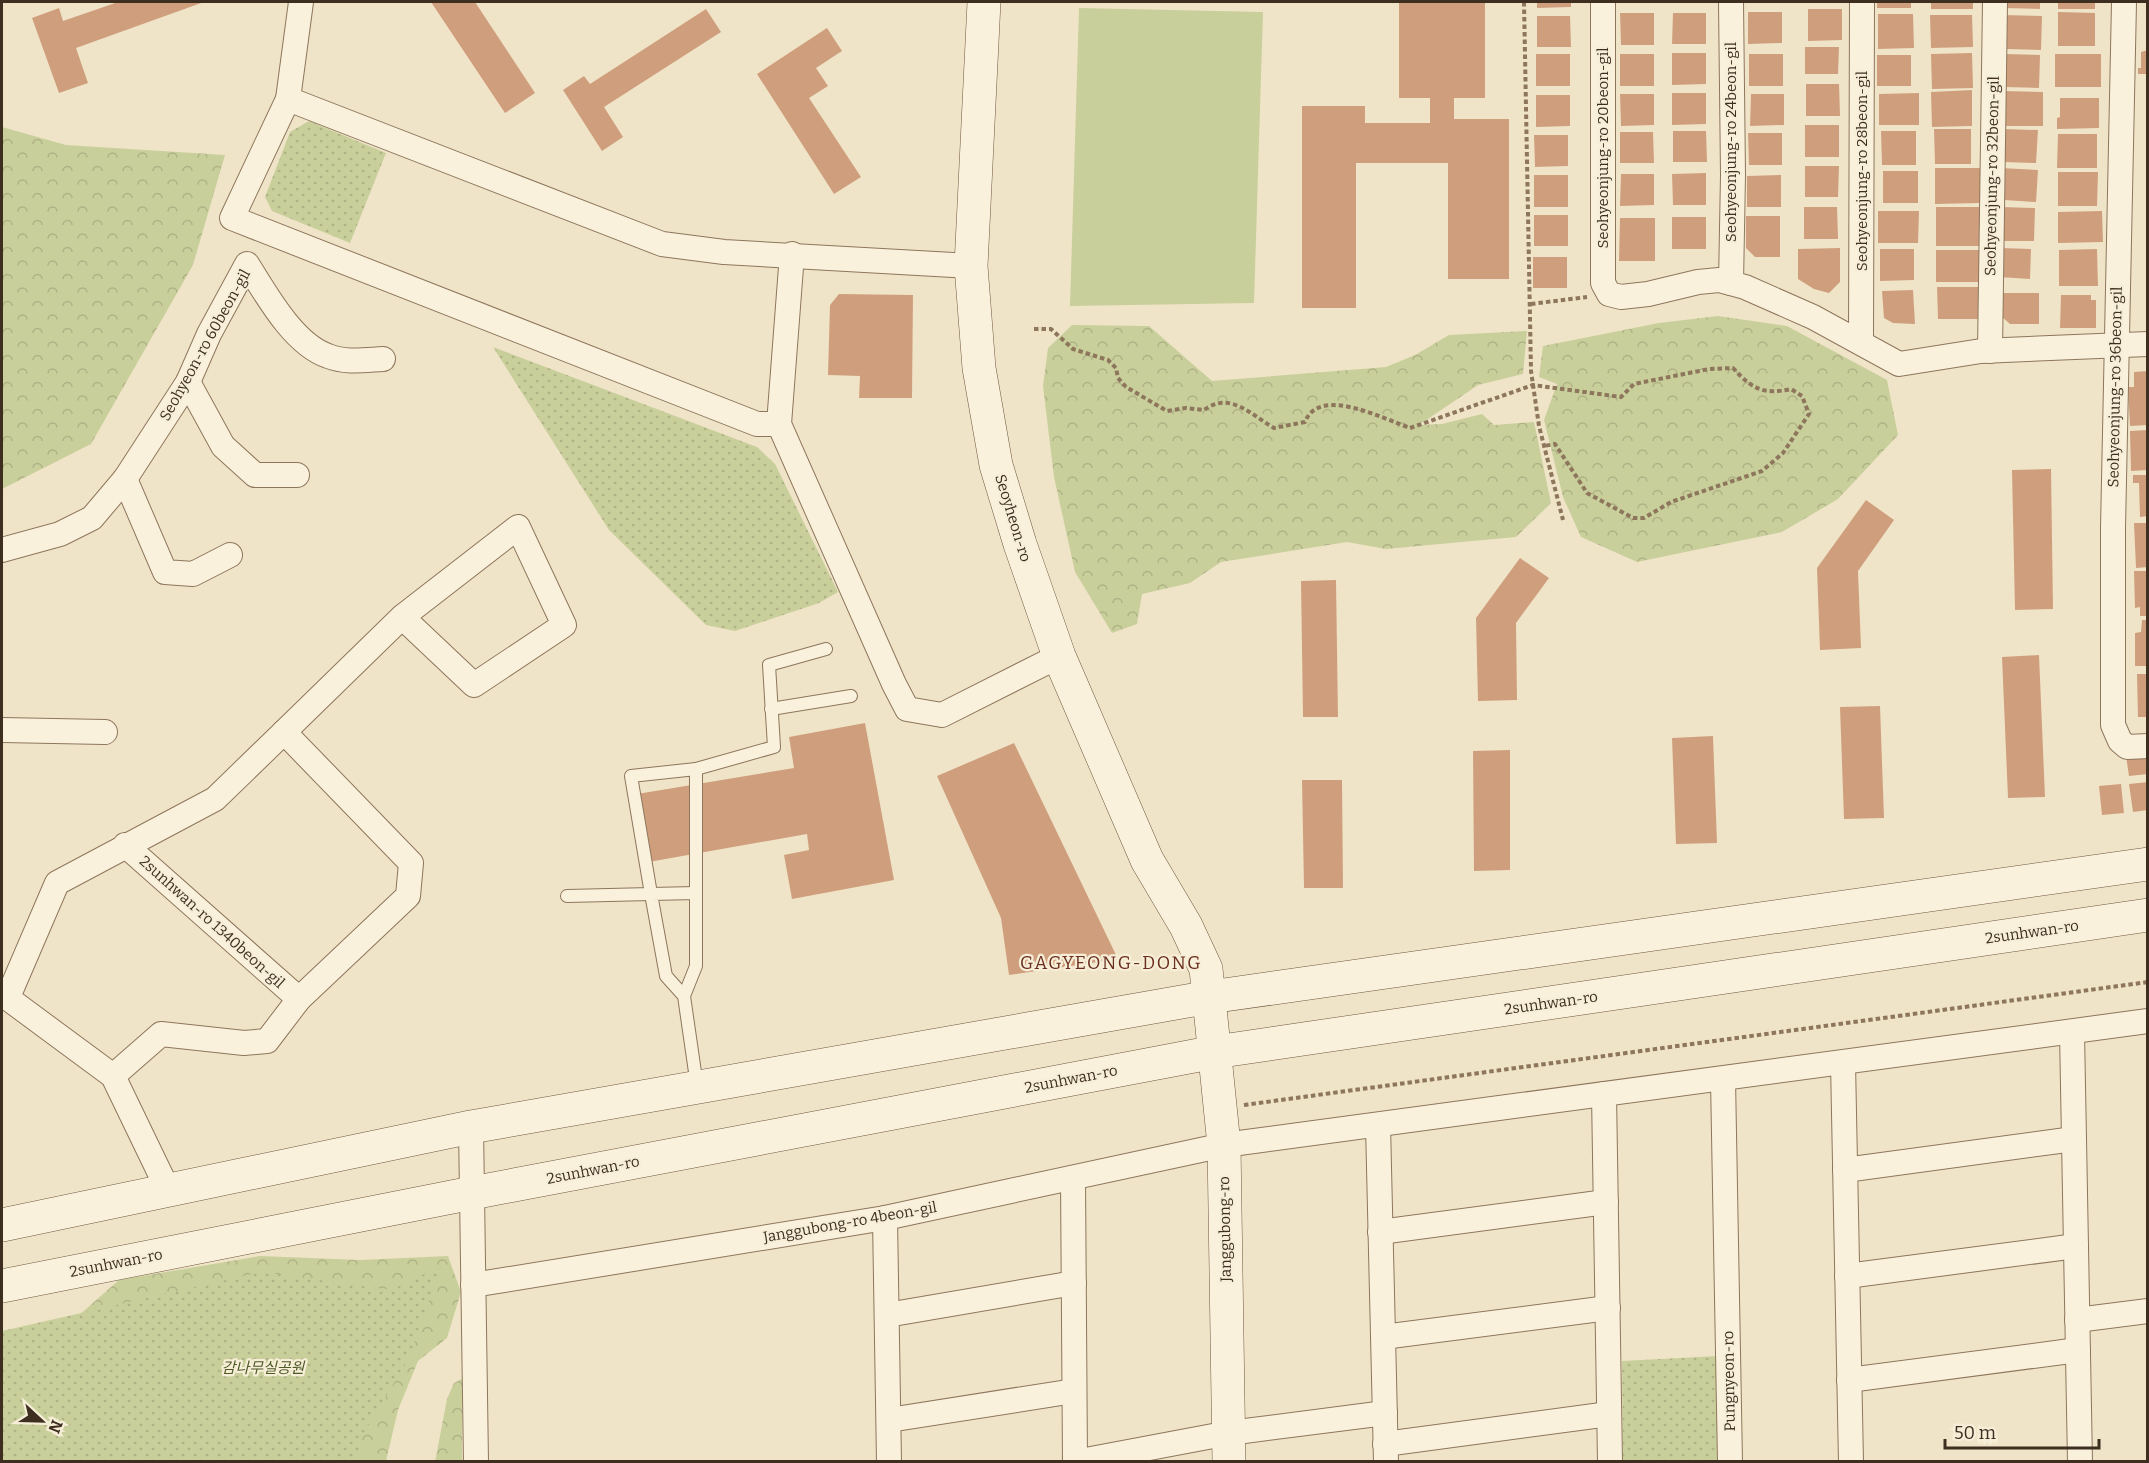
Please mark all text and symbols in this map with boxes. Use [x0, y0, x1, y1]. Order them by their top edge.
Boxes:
street label: Seohyeonjung-ro 24beon-gil [1722, 42, 1740, 242]
street label: Seohyeonjung-ro 20beon-gil [1594, 47, 1612, 249]
street label: Seohyeonjung-ro 28beon-gil [1853, 71, 1871, 271]
street label: Seohyeonjung-ro 32beon-gil [1981, 76, 2003, 276]
street label: Seohyeon-ro 60beon-gil [156, 266, 254, 424]
street label: Seohyeonjung-ro 36beon-gil [2104, 287, 2126, 487]
street label: Seoyheon-ro [991, 472, 1035, 564]
street label: 2sunhwan-ro 1340beon-gil [136, 852, 288, 992]
street label: 2sunhwan-ro [1984, 917, 2080, 947]
district label: GAGYEONG-DONG [1020, 952, 1202, 974]
street label: 2sunhwan-ro [1503, 988, 1599, 1018]
street label: 2sunhwan-ro [1023, 1061, 1119, 1097]
street label: 2sunhwan-ro [545, 1152, 641, 1188]
street label: Janggubong-ro [1215, 1176, 1235, 1283]
street label: Janggubong-ro 4beon-gil [761, 1198, 938, 1246]
street label: 2sunhwan-ro [68, 1245, 164, 1281]
street label: Pungnyeon-ro [1719, 1331, 1739, 1431]
park label: 감나무실공원 [222, 1359, 306, 1377]
north arrow [12, 1391, 72, 1451]
scale bar [1945, 1412, 2100, 1450]
text: N [44, 1417, 67, 1436]
text: 50 m [1954, 1422, 1996, 1444]

